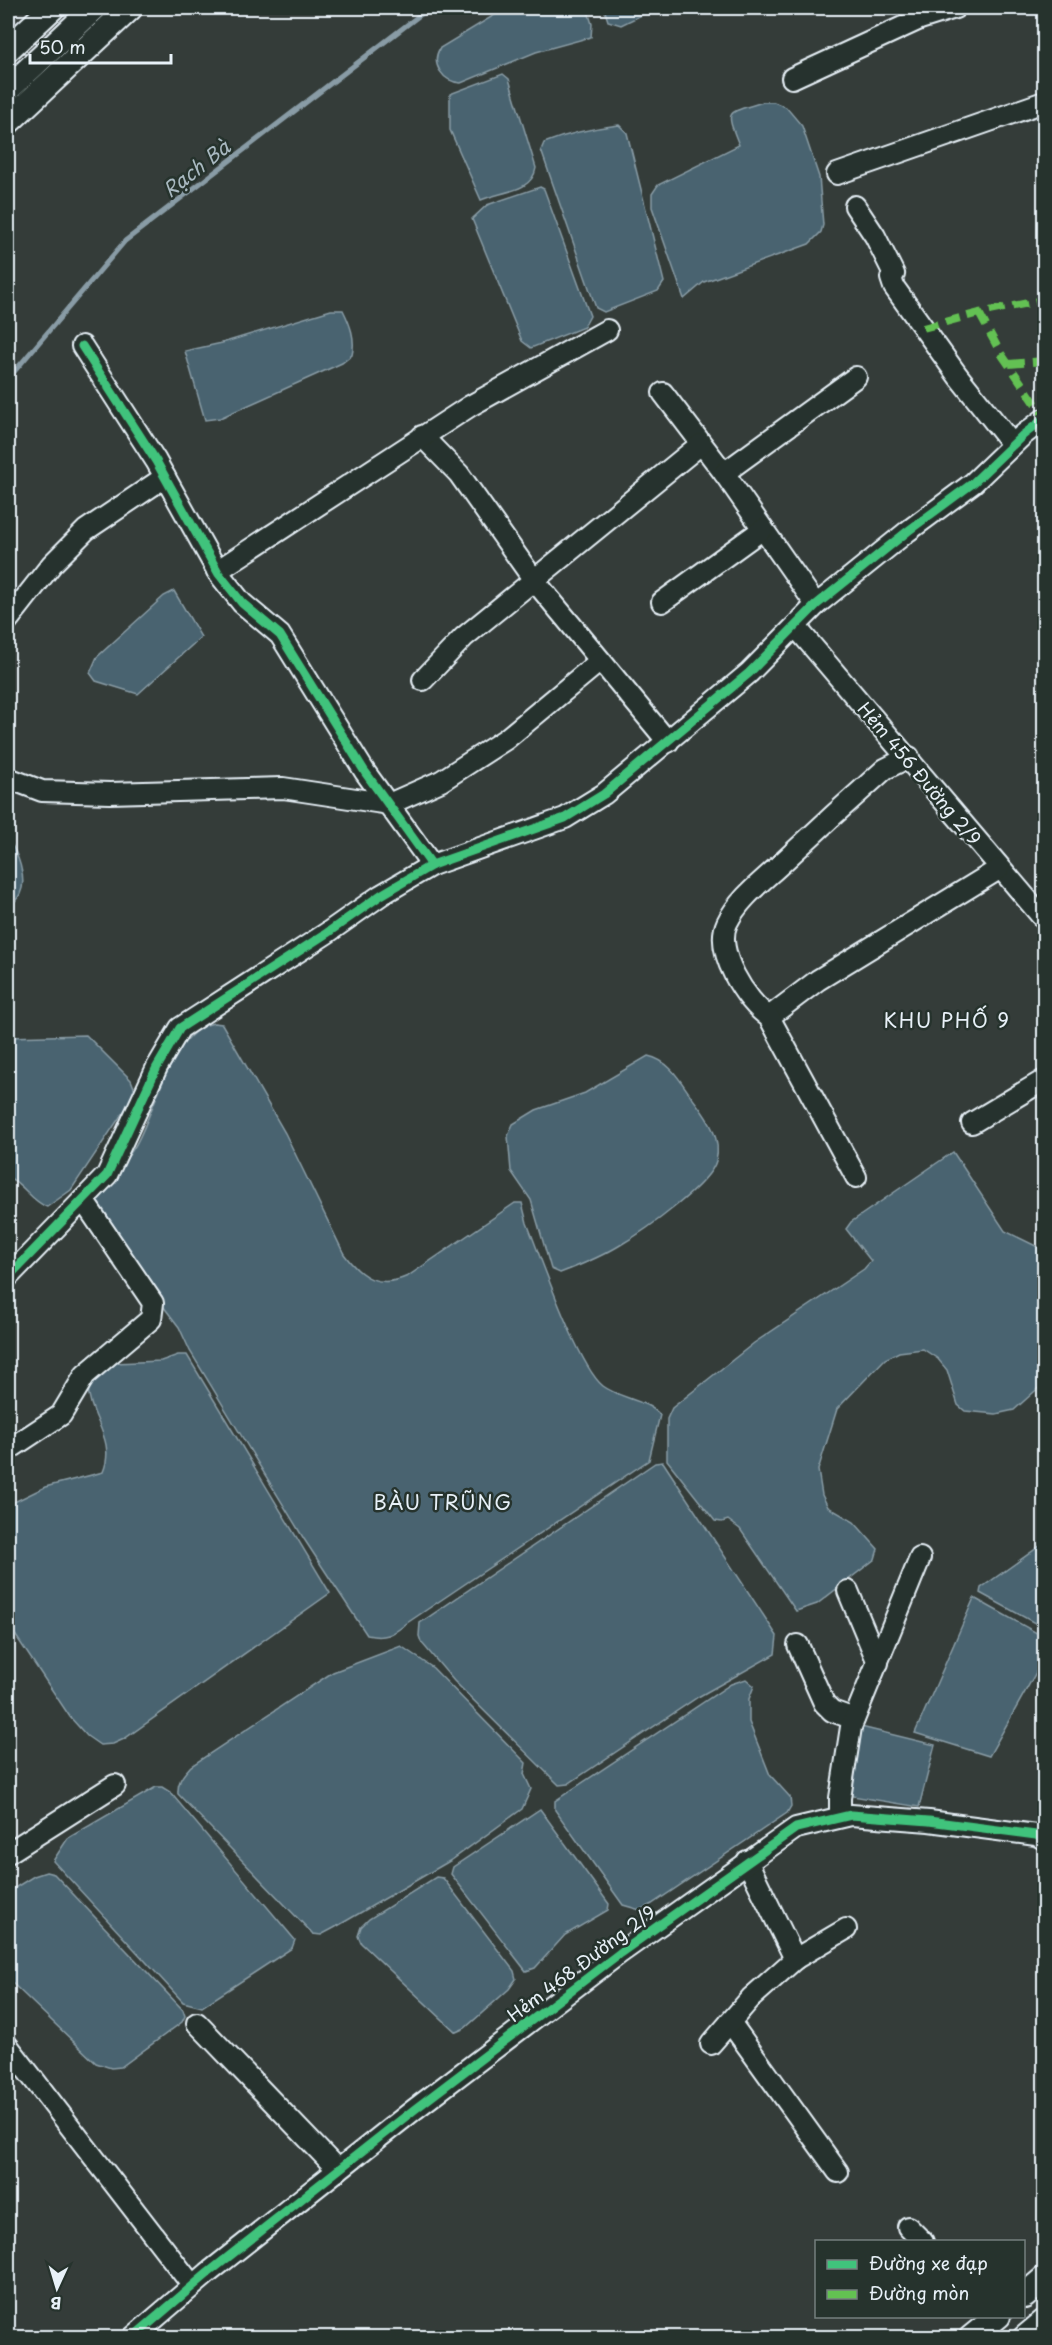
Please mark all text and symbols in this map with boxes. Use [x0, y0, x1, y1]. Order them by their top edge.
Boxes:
scale bar [30, 27, 171, 65]
text: 50 m [39, 33, 86, 60]
water label: Rạch Bà [156, 131, 237, 204]
street label: Hẻm 456 Đường 2/9 [852, 696, 988, 850]
district label: KHU PHỐ 9 [884, 1005, 1010, 1035]
district label: BÀU TRŨNG [374, 1487, 512, 1517]
street label: Hẻm 468 Đường 2/9 [501, 1898, 661, 2028]
legend [815, 2240, 1025, 2318]
text: Đường xe đạp [869, 2249, 988, 2276]
north arrow [27, 2258, 87, 2318]
text: Đường mòn [869, 2279, 969, 2306]
text: B [50, 2292, 62, 2316]

